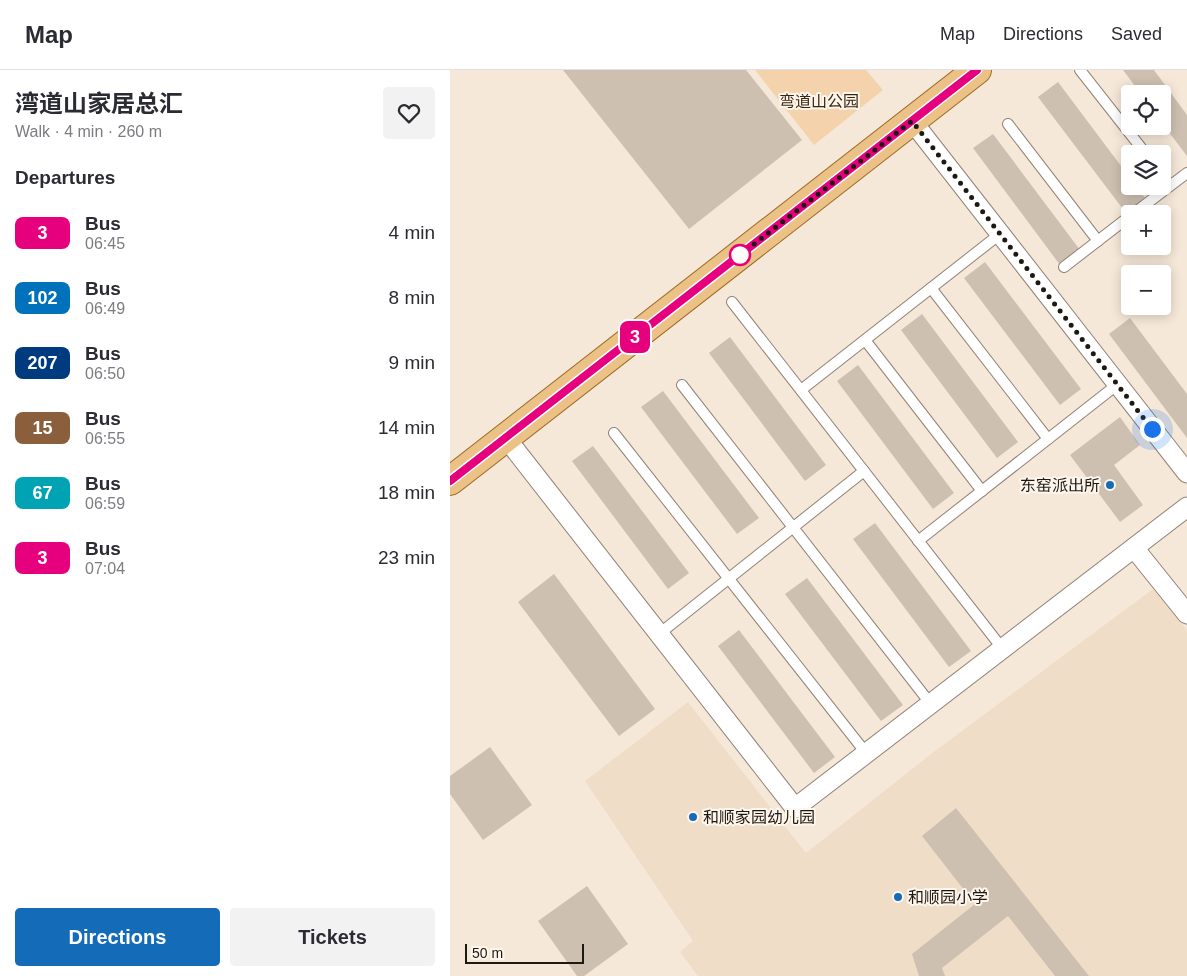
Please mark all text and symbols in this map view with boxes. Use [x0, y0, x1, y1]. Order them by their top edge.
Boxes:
text: Map [25, 21, 73, 48]
text: Map [940, 24, 975, 44]
text: Directions [1003, 24, 1083, 44]
text: Saved [1111, 24, 1162, 44]
map controls [1121, 85, 1171, 315]
button: locate [1121, 85, 1171, 135]
button: heart [383, 87, 435, 139]
text: 湾道山家居总汇 [15, 90, 183, 117]
park label: 弯道山公园 [779, 93, 859, 110]
text: Walk · 4 min · 260 m [15, 123, 162, 140]
button: layers [1121, 145, 1171, 195]
text: Departures [15, 167, 115, 188]
button: + [1121, 205, 1171, 255]
text: Bus [85, 213, 121, 234]
text: 4 min [389, 222, 435, 243]
text: 3 [37, 223, 48, 243]
text: 06:45 [85, 235, 125, 252]
unlabelled marker [729, 244, 751, 266]
button: − [1121, 265, 1171, 315]
text: Bus [85, 278, 121, 299]
text: 8 min [389, 287, 435, 308]
text: 102 [27, 288, 58, 308]
text: 06:49 [85, 300, 125, 317]
line badge: 3 [619, 321, 651, 353]
text: 3 [630, 327, 640, 347]
text: Bus [85, 343, 121, 364]
text: 9 min [389, 352, 435, 373]
text: 207 [27, 353, 58, 373]
text: 06:50 [85, 365, 125, 382]
text: Bus [85, 408, 121, 429]
text: 14 min [378, 417, 435, 438]
your location [1140, 417, 1165, 442]
text: 15 [32, 418, 53, 438]
text: 06:55 [85, 430, 125, 447]
text: Bus [85, 473, 121, 494]
place label: 东窑派出所 [1020, 477, 1100, 494]
marker: 东窑派出所 [1104, 479, 1116, 491]
text: 18 min [378, 482, 435, 503]
text: 67 [32, 483, 53, 503]
text: 06:59 [85, 495, 125, 512]
text: Bus [85, 538, 121, 559]
text: 23 min [378, 547, 435, 568]
text: 3 [37, 548, 48, 568]
text: 07:04 [85, 560, 125, 577]
place label: 和顺家园幼儿园 [703, 809, 815, 826]
marker: 和顺家园幼儿园 [687, 811, 699, 823]
place label: 和顺园小学 [908, 889, 988, 906]
marker: 和顺园小学 [892, 891, 904, 903]
button: Directions [15, 908, 220, 966]
button: Tickets [230, 908, 435, 966]
scale bar [465, 941, 584, 964]
text: 50 m [472, 945, 503, 961]

